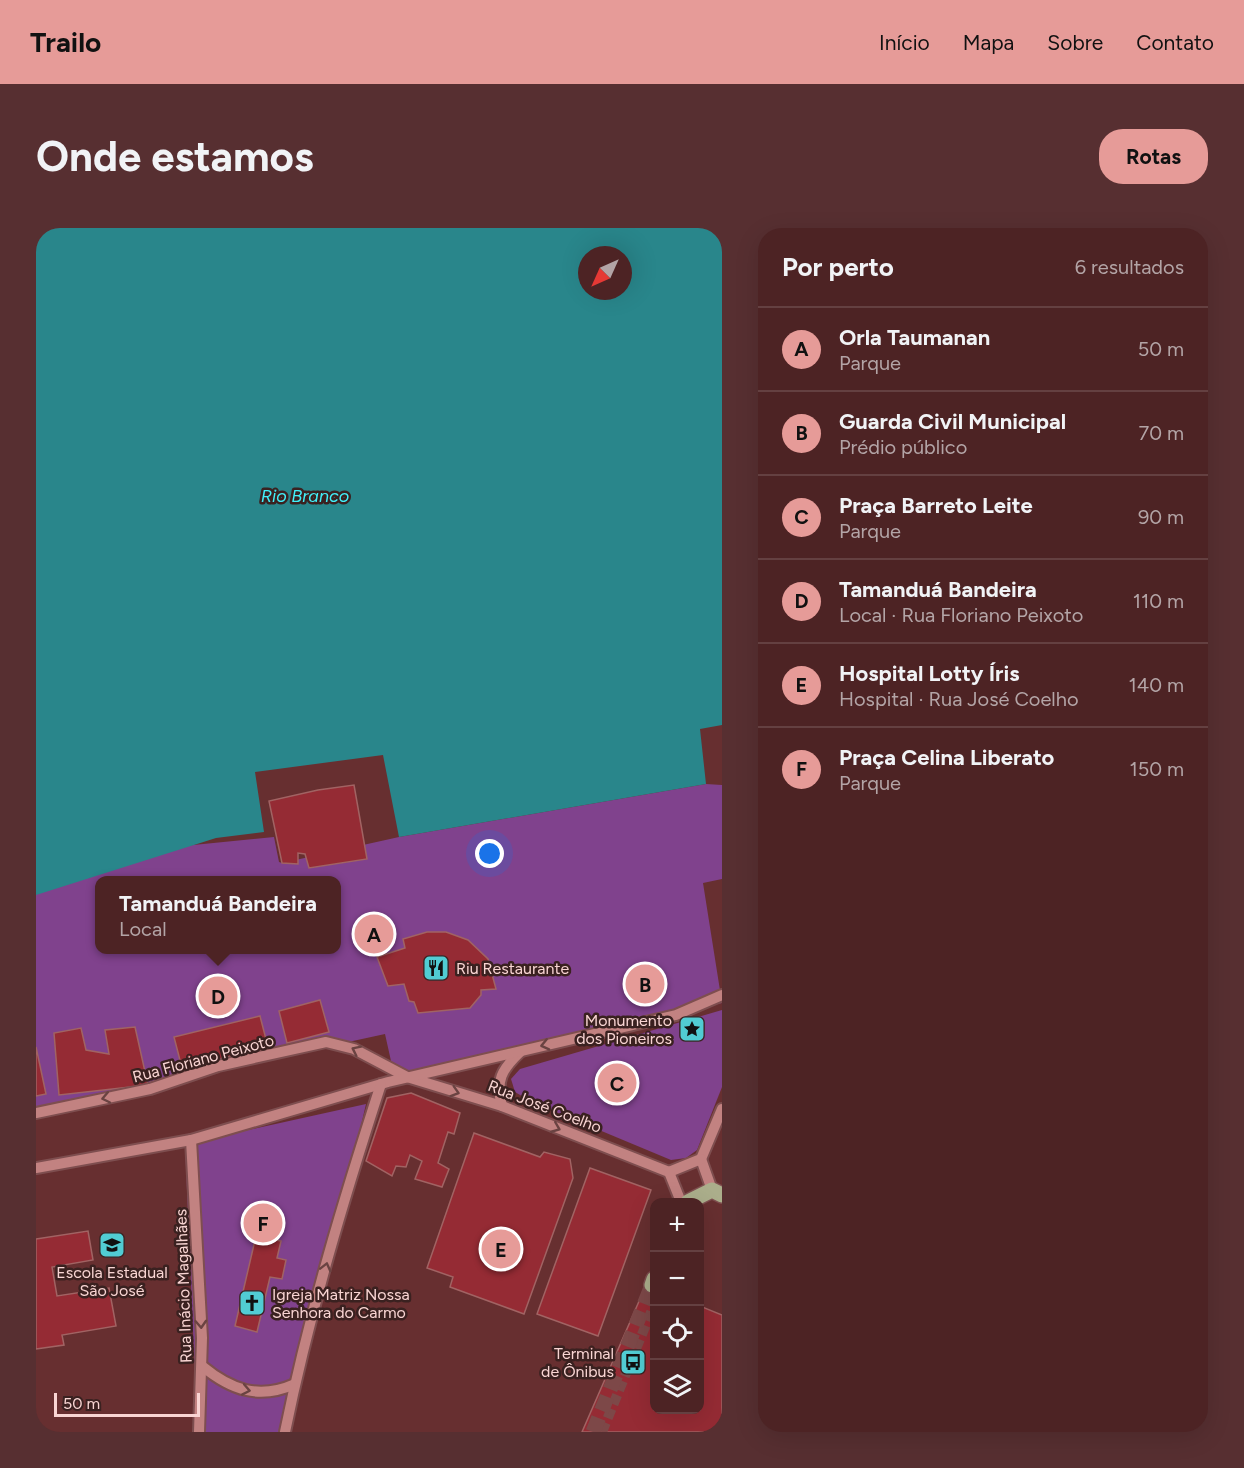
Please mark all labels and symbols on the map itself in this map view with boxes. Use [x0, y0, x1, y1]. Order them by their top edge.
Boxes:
north arrow [578, 246, 632, 300]
water label: Rio Branco [261, 485, 349, 507]
your location [475, 839, 504, 868]
pin: A [354, 912, 394, 956]
restaurant icon: Riu Restaurante [421, 953, 451, 983]
place label: Riu Restaurante [456, 959, 569, 978]
pin: B [626, 962, 664, 1006]
pin: D [198, 974, 237, 1018]
place label: Monumento dos Pioneiros [576, 1011, 672, 1048]
place icon: Monumento dos Pioneiros [677, 1014, 707, 1044]
street label: Rua Floriano Peixoto [130, 1030, 276, 1087]
one-way arrow [540, 1038, 550, 1051]
one-way arrow [351, 1046, 362, 1057]
pin: C [598, 1060, 636, 1106]
street label: Rua José Coelho [485, 1076, 604, 1137]
one-way arrow [449, 1085, 460, 1097]
one-way arrow [102, 1091, 112, 1104]
one-way arrow [550, 1121, 561, 1133]
pin: F [244, 1200, 282, 1246]
street label: Rua Inácio Magalhães [171, 1209, 196, 1363]
pin: E [482, 1226, 520, 1272]
school or university icon: Escola Estadual São José [97, 1230, 127, 1260]
one-way arrow [319, 1262, 332, 1272]
place label: Escola Estadual São José [56, 1263, 168, 1300]
place label: Igreja Matriz Nossa Senhora do Carmo [272, 1285, 410, 1322]
church icon: Igreja Matriz Nossa Senhora do Carmo [237, 1288, 267, 1318]
one-way arrow [195, 1319, 208, 1328]
place label: Terminal de Ônibus [541, 1344, 614, 1381]
bus stop icon: Terminal de Ônibus [618, 1347, 648, 1377]
one-way arrow [241, 1383, 251, 1396]
scale bar [54, 1390, 200, 1418]

